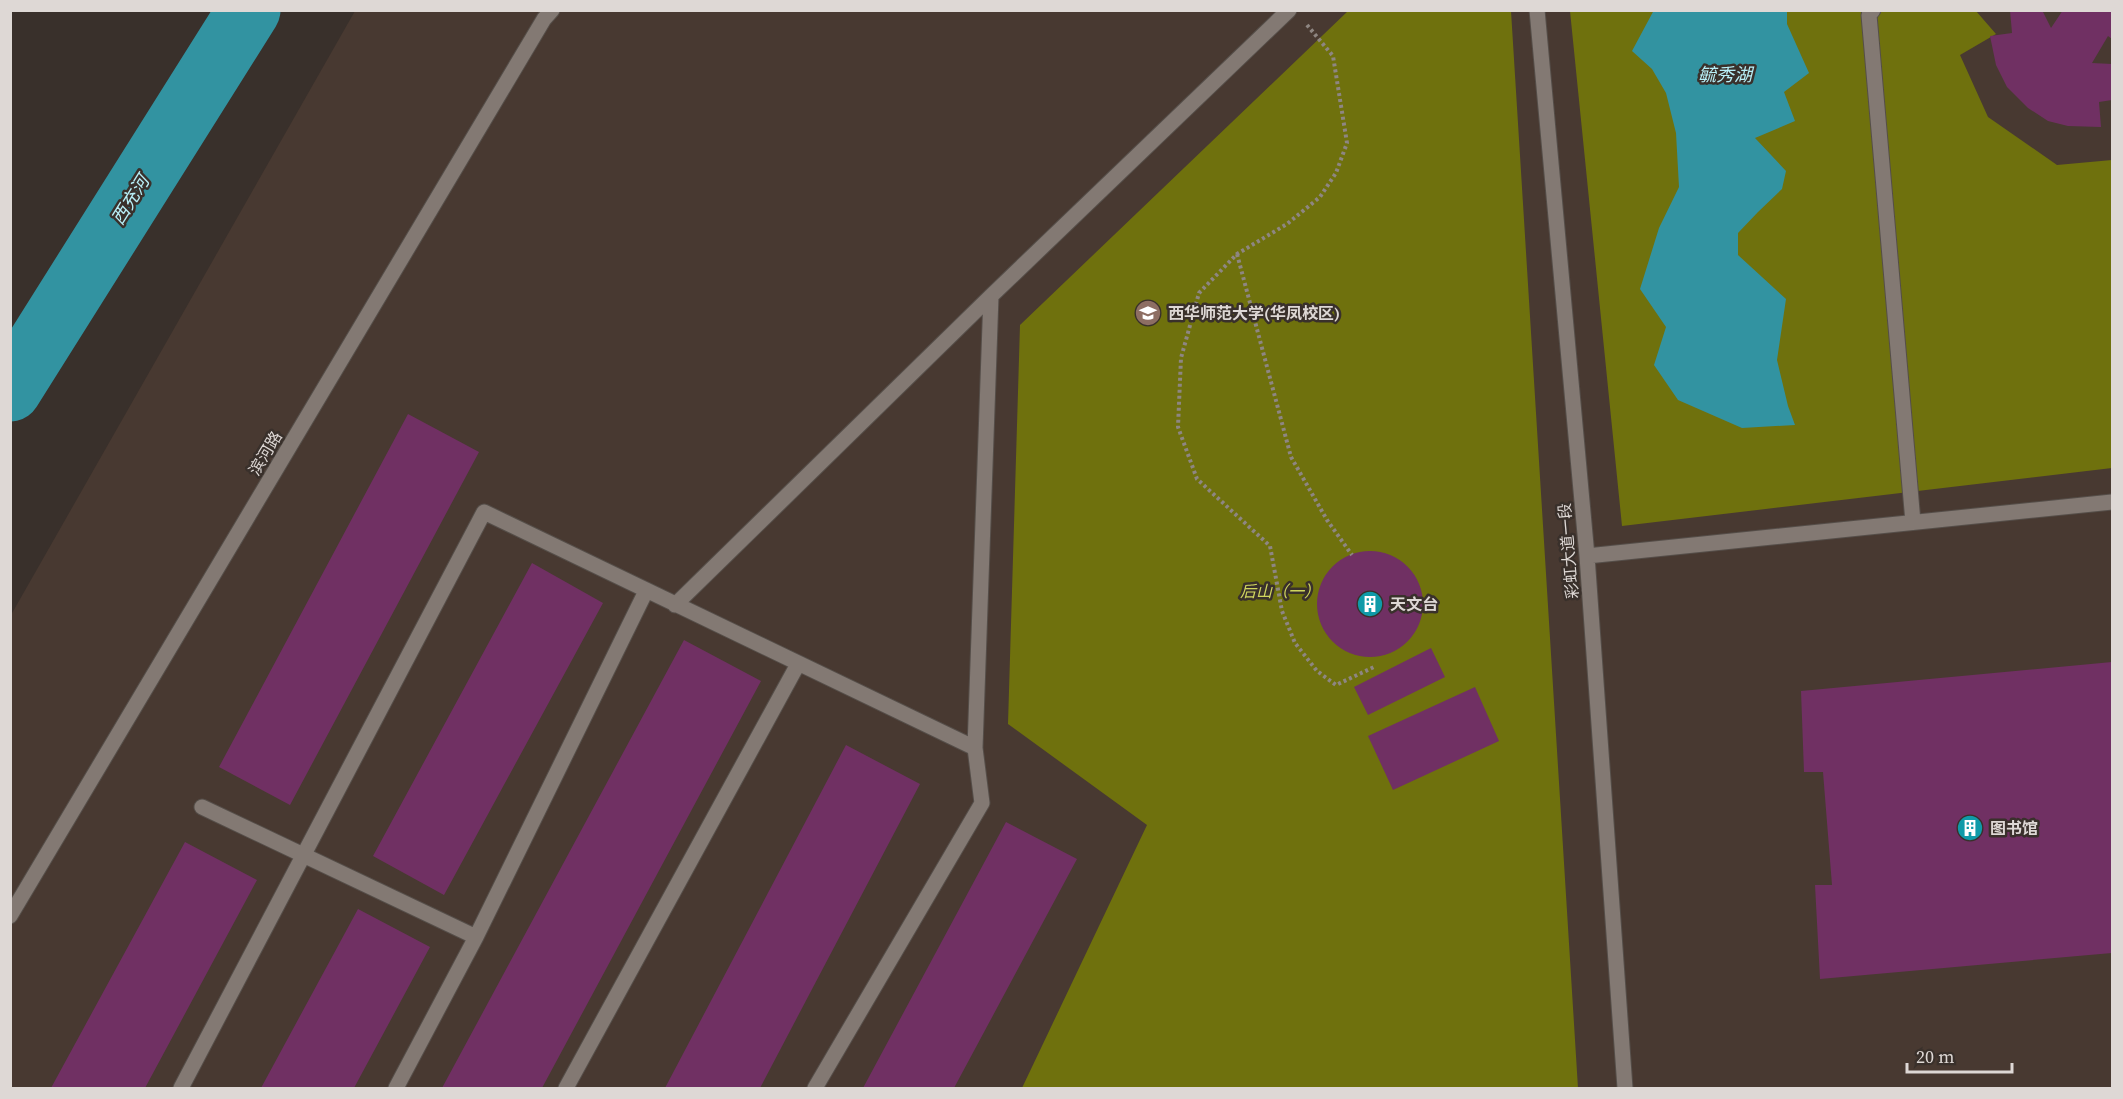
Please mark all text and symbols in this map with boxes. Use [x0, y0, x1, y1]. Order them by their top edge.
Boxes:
water label: 毓秀湖 [1698, 62, 1755, 87]
water label: 西充河 [105, 168, 156, 230]
school or university icon: 西华师范大学(华凤校区) [1133, 298, 1163, 328]
place label: 西华师范大学(华凤校区) [1168, 302, 1340, 324]
street label: 滨河路 [243, 427, 287, 479]
street label: 彩虹大道一段 [1553, 502, 1583, 600]
park label: 后山（一） [1240, 580, 1320, 602]
building icon: 天文台 [1355, 589, 1385, 619]
place label: 天文台 [1390, 593, 1438, 615]
building icon: 图书馆 [1955, 813, 1985, 843]
place label: 图书馆 [1990, 817, 2038, 839]
scale bar [1907, 1036, 2012, 1074]
text: 20 m [1916, 1044, 1954, 1069]

